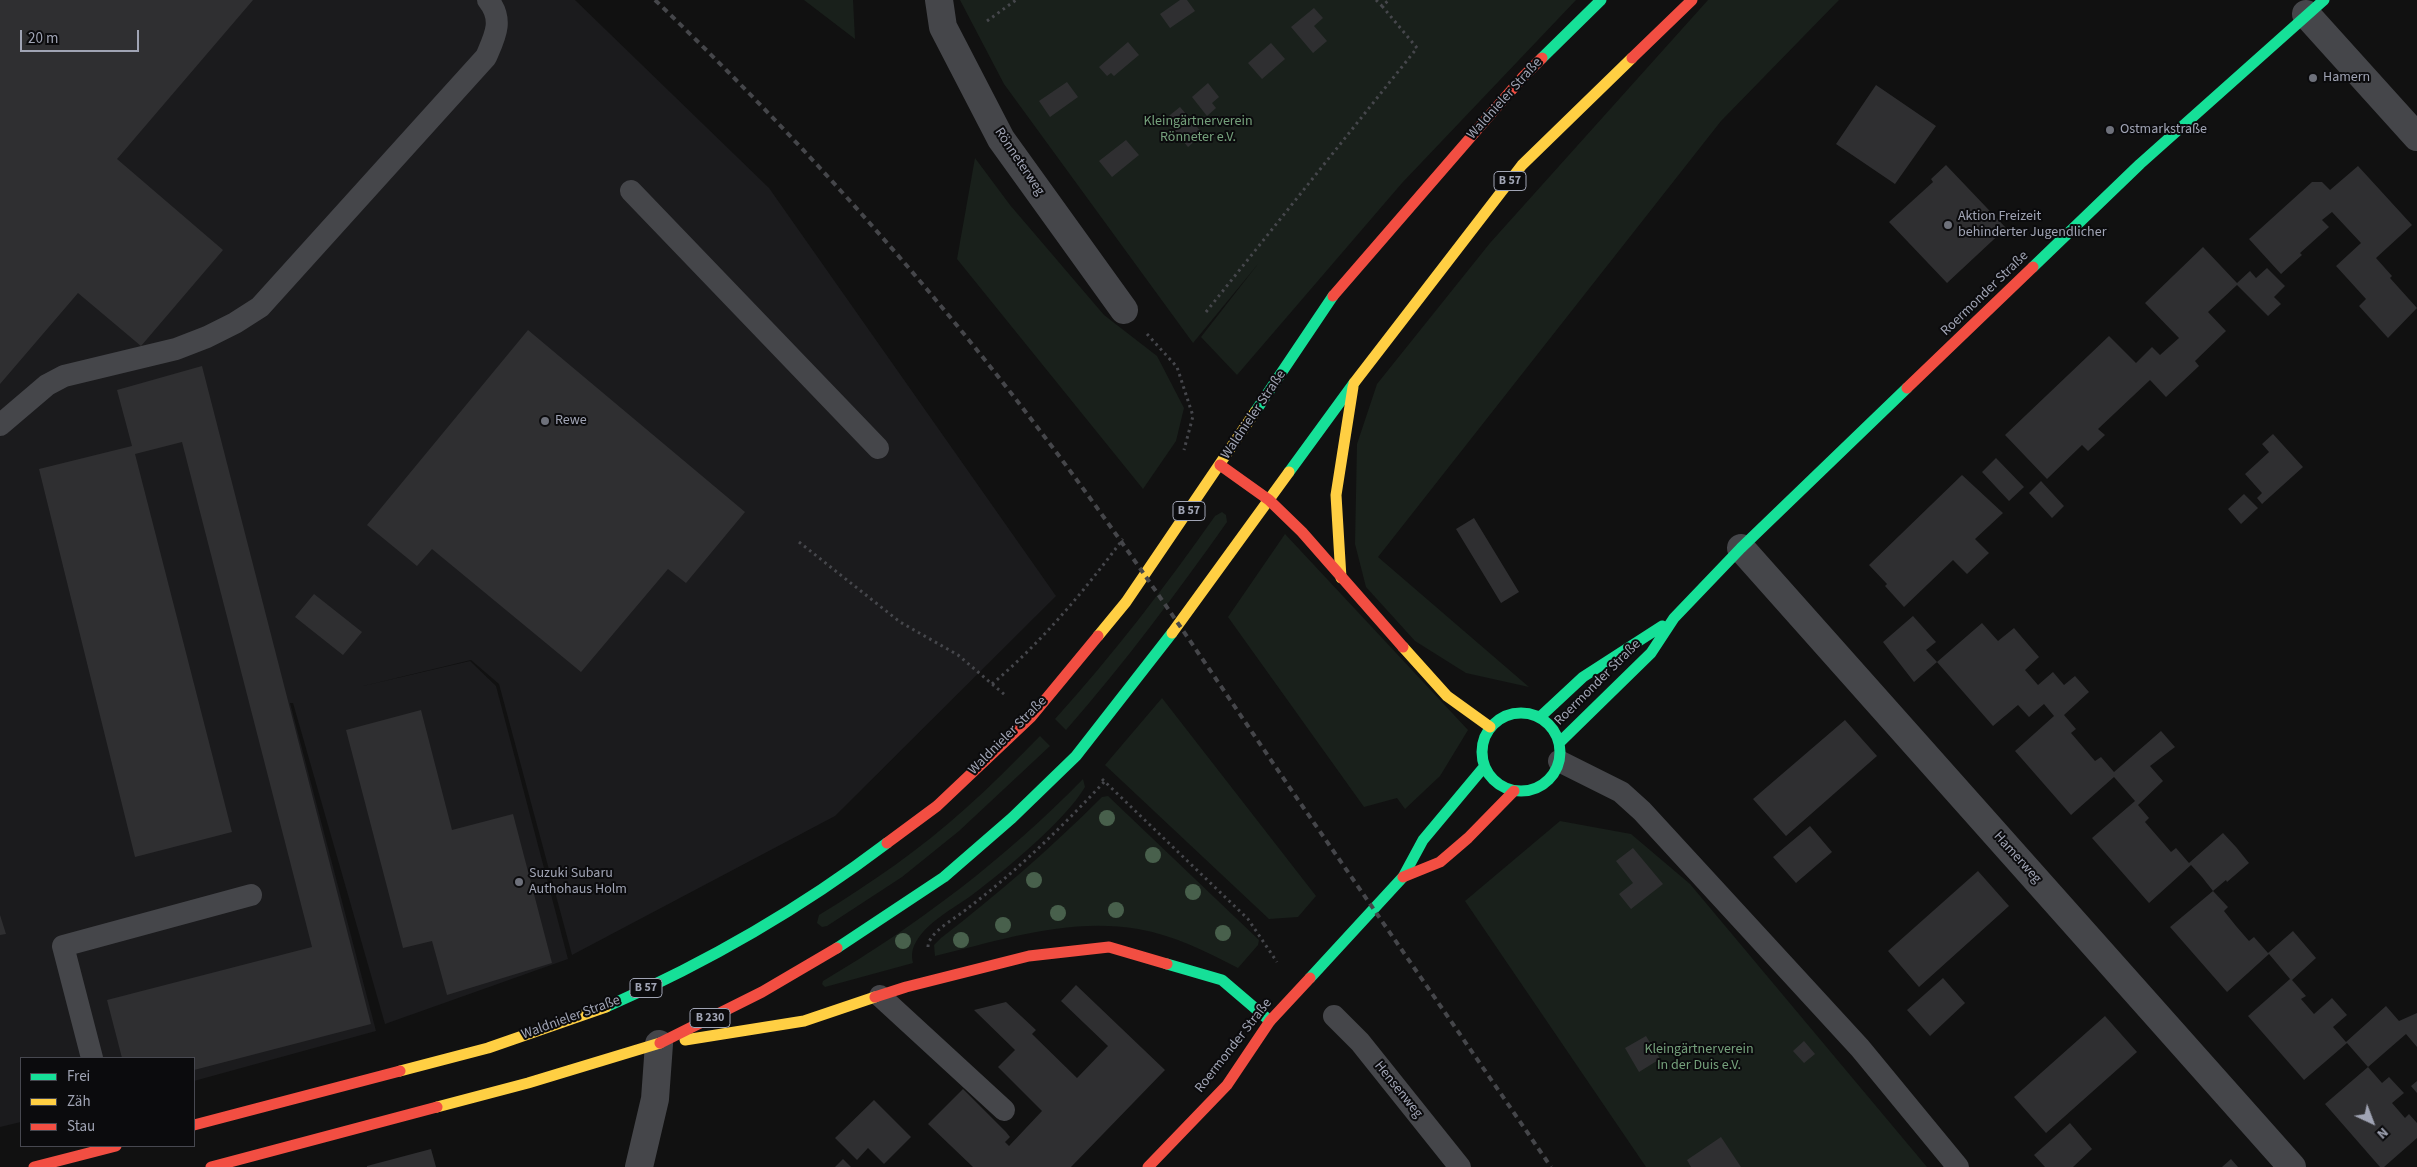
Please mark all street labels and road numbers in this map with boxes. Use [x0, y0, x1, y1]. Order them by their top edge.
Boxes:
street label: Waldnieler Straße [1464, 55, 1546, 143]
street label: Rönneterweg [990, 125, 1048, 199]
road number: B 57 [1494, 172, 1526, 190]
street label: Roermonder Straße [1938, 248, 2032, 340]
street label: Waldnieler Straße [1218, 367, 1290, 463]
road number: B 57 [1173, 502, 1205, 520]
street label: Roermonder Straße [1551, 636, 1645, 730]
street label: Waldnieler Straße [965, 693, 1051, 779]
street label: Hamerweg [1989, 829, 2045, 887]
road number: B 57 [630, 978, 662, 998]
street label: Waldnieler Straße [519, 992, 623, 1044]
street label: Roermonder Straße [1192, 996, 1276, 1096]
road number: B 230 [690, 1008, 730, 1028]
street label: Hensenweg [1370, 1058, 1426, 1122]

